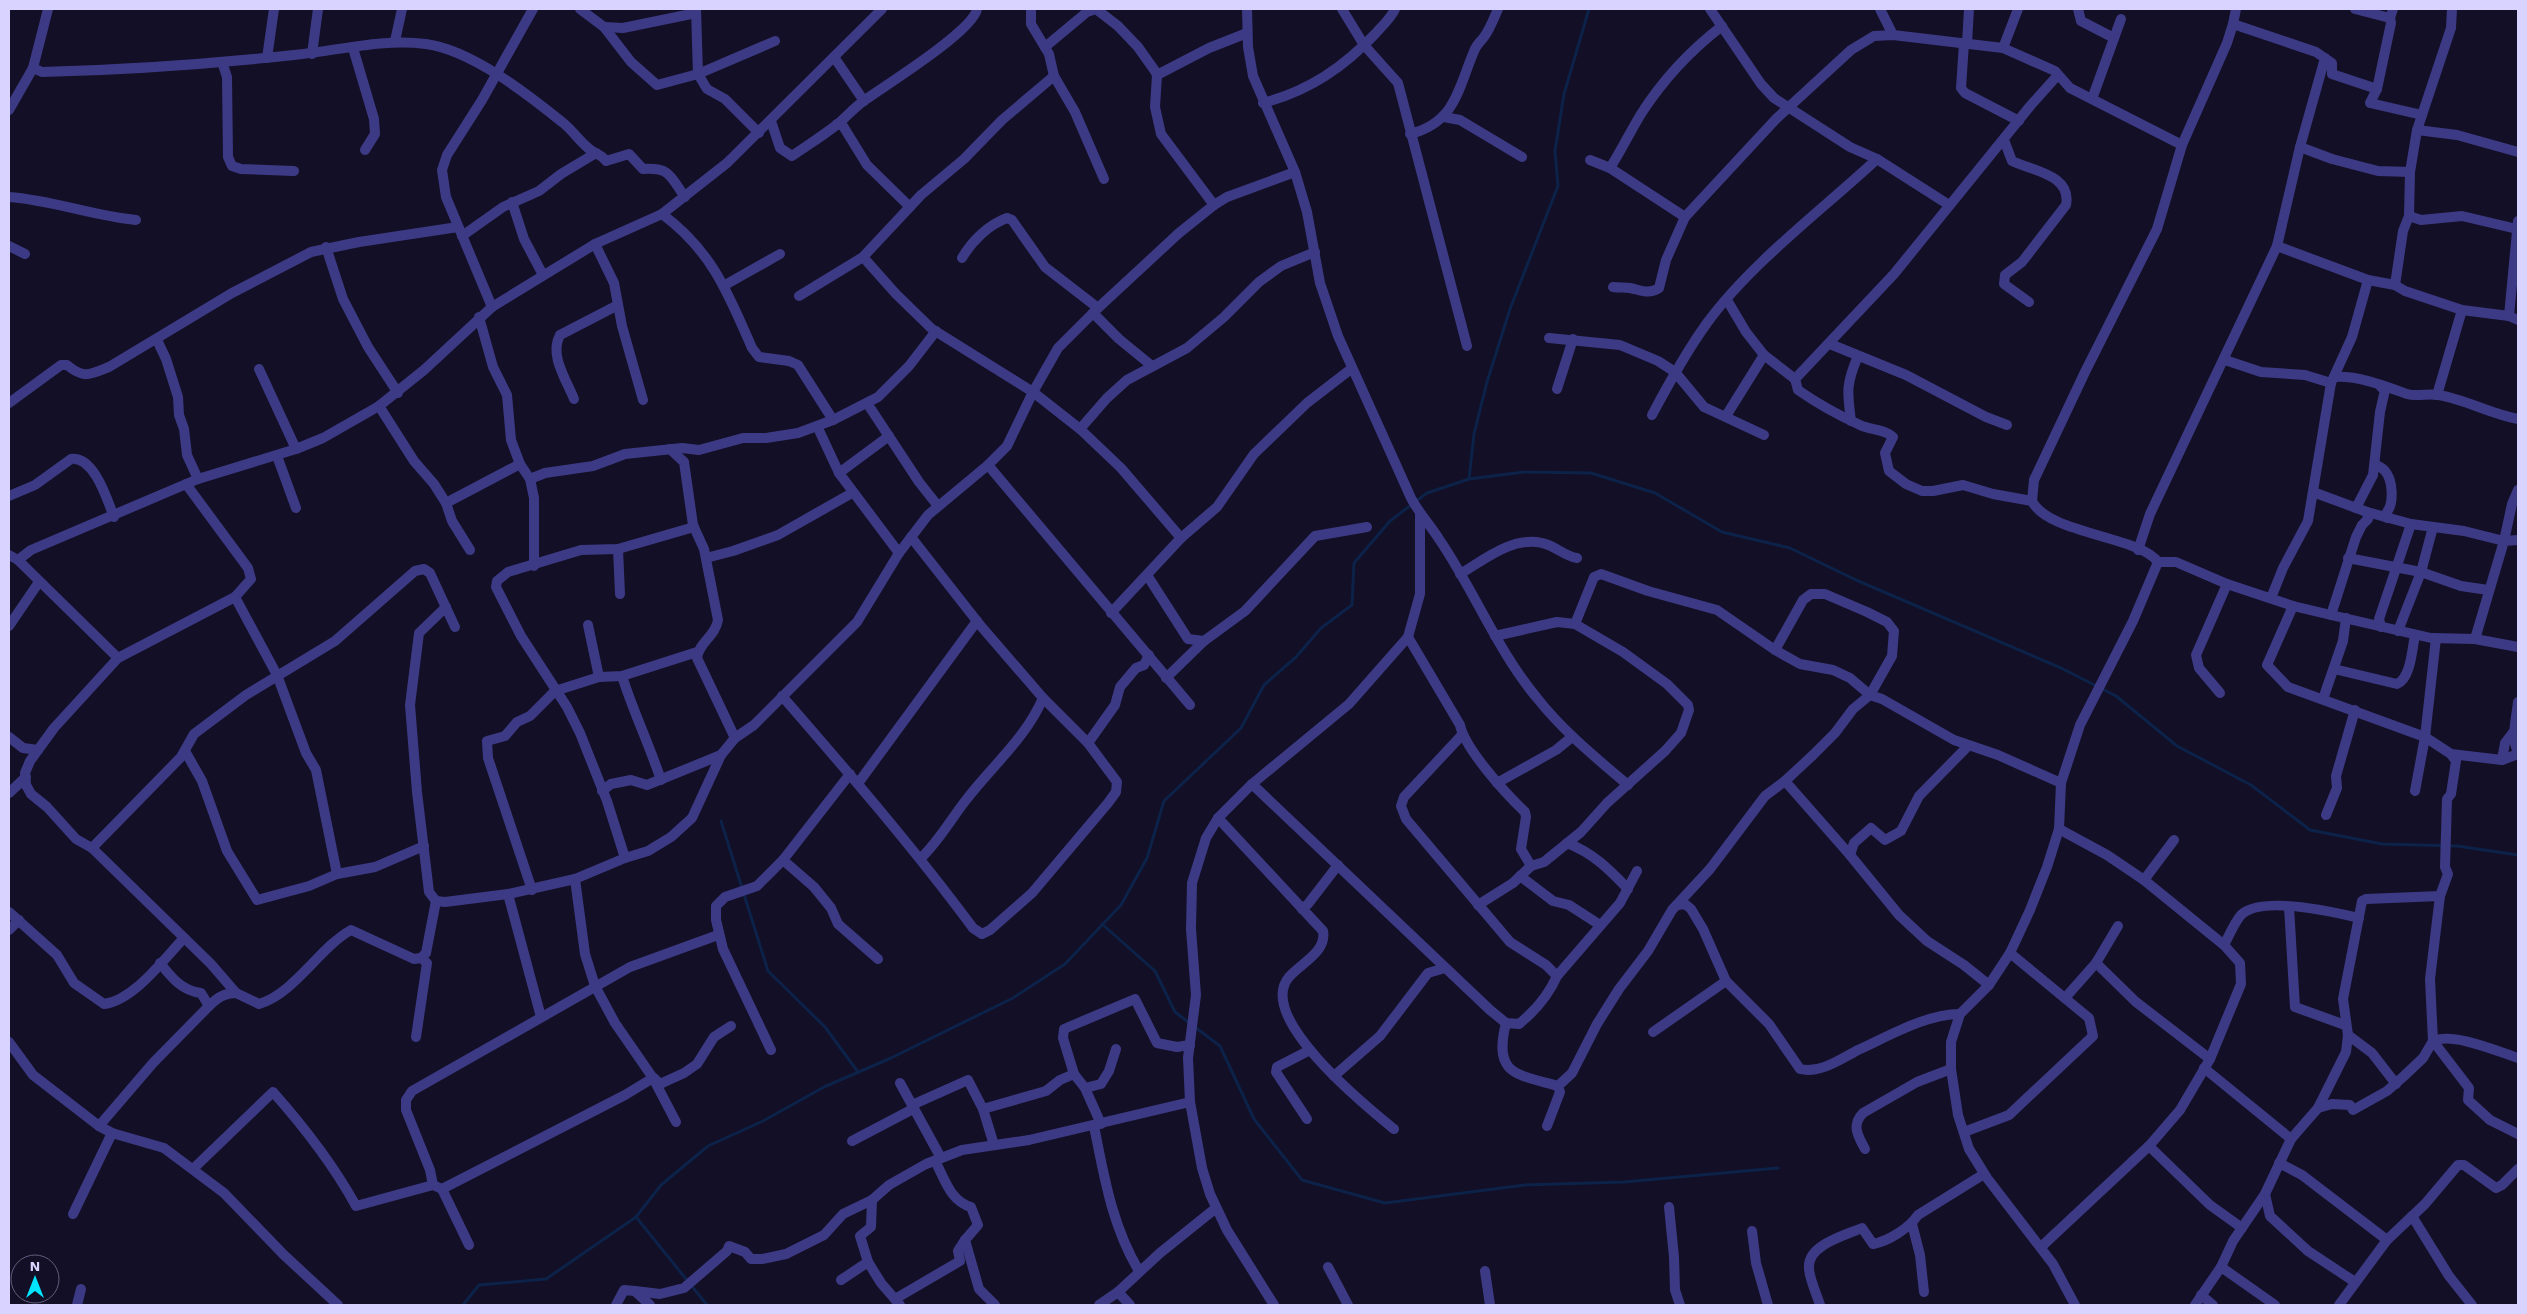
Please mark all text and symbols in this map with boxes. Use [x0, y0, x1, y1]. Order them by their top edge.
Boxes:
north arrow [10, 1254, 60, 1304]
text: N [30, 1258, 40, 1274]

